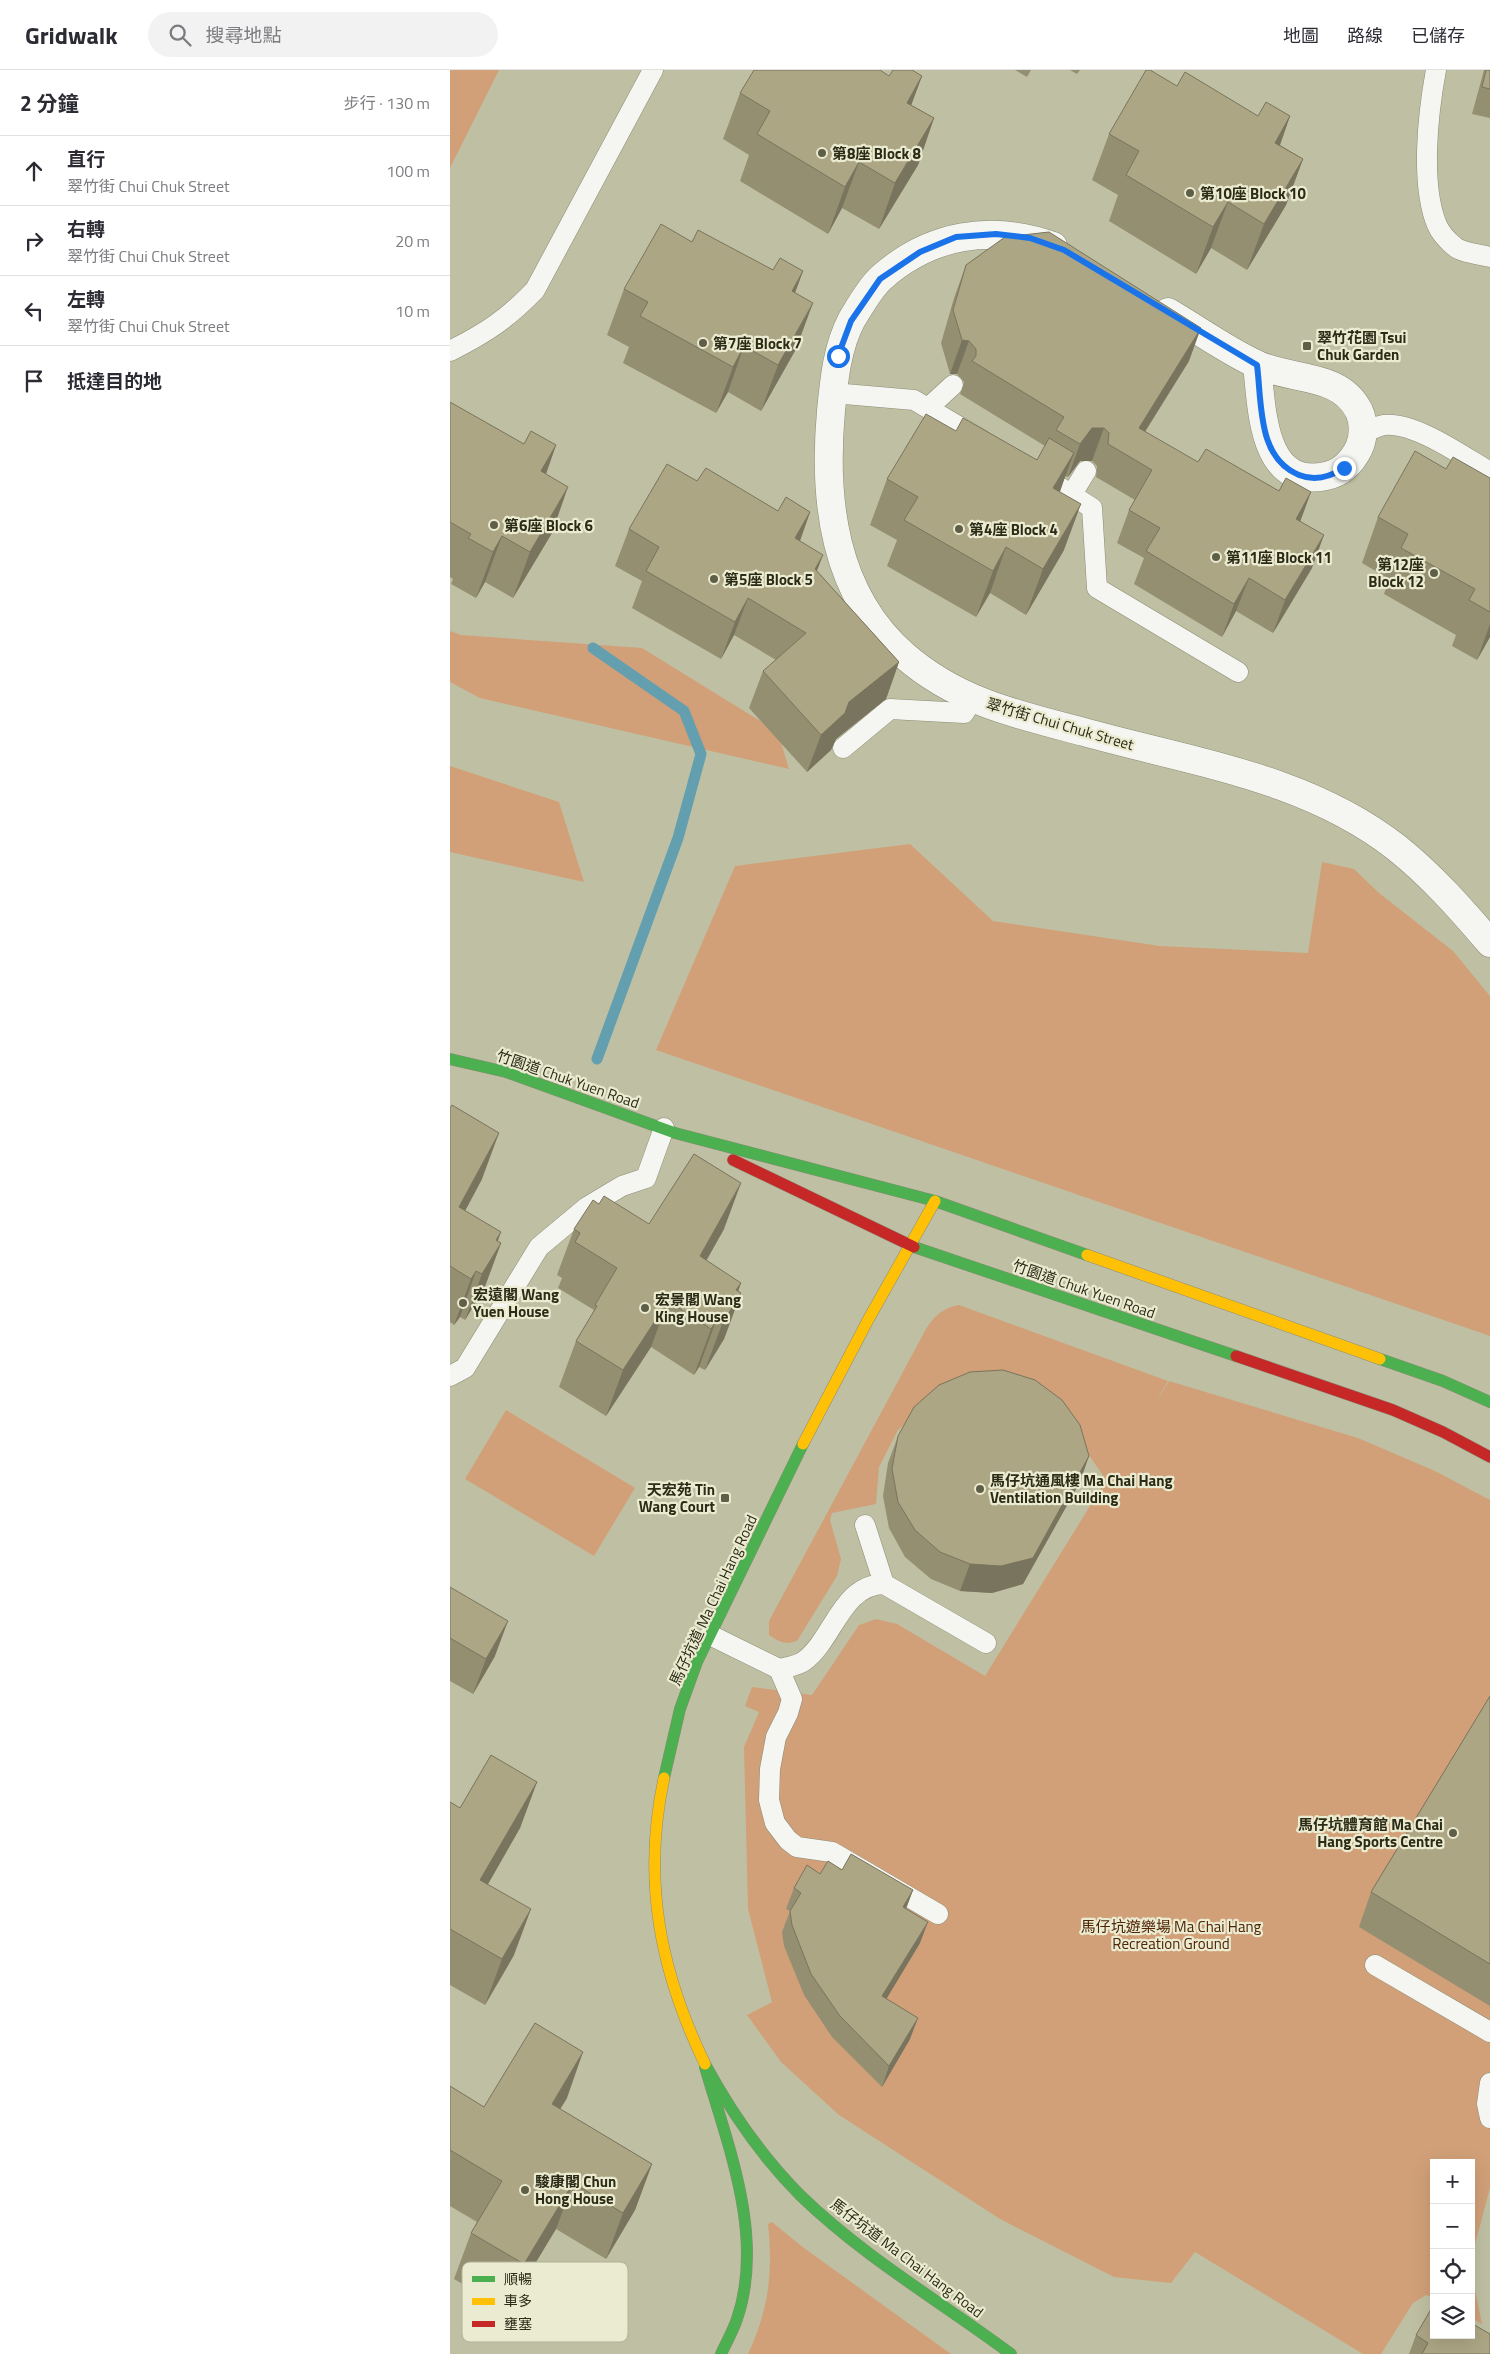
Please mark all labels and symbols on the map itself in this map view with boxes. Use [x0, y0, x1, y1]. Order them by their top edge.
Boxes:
place label: 第8座 Block 8 [832, 142, 921, 165]
marker: 第8座 Block 8 [816, 147, 828, 159]
place label: 第10座 Block 10 [1200, 182, 1306, 205]
marker: 第10座 Block 10 [1184, 187, 1196, 199]
place label: 翠竹花園 Tsui Chuk Garden [1317, 326, 1406, 366]
place label: 第7座 Block 7 [713, 332, 802, 355]
marker: 第7座 Block 7 [697, 337, 709, 349]
marker: 翠竹花園 Tsui Chuk Garden [1301, 340, 1313, 352]
route start [827, 345, 850, 368]
route end [1333, 457, 1356, 480]
place label: 第6座 Block 6 [504, 514, 593, 537]
place label: 第4座 Block 4 [969, 518, 1058, 541]
marker: 第6座 Block 6 [488, 519, 500, 531]
marker: 第4座 Block 4 [953, 523, 965, 535]
place label: 第11座 Block 11 [1226, 546, 1332, 569]
marker: 第11座 Block 11 [1210, 551, 1222, 563]
place label: 第12座 Block 12 [1368, 553, 1424, 593]
marker: 第12座 Block 12 [1428, 567, 1440, 579]
place label: 第5座 Block 5 [724, 568, 813, 591]
marker: 第5座 Block 5 [708, 573, 720, 585]
street label: 翠竹街 Chui Chuk Street [984, 692, 1137, 756]
street label: 竹園道 Chuk Yuen Road [494, 1044, 642, 1114]
street label: 竹園道 Chuk Yuen Road [1010, 1254, 1158, 1324]
place label: 宏遠閣 Wang Yuen House [473, 1283, 559, 1323]
place label: 宏景閣 Wang King House [655, 1288, 741, 1328]
marker: 宏遠閣 Wang Yuen House [457, 1297, 469, 1309]
marker: 宏景閣 Wang King House [639, 1302, 651, 1314]
place label: 馬仔坑通風樓 Ma Chai Hang Ventilation Building [990, 1469, 1173, 1509]
place label: 天宏苑 Tin Wang Court [639, 1478, 716, 1518]
marker: 馬仔坑通風樓 Ma Chai Hang Ventilation Building [974, 1483, 986, 1495]
marker: 天宏苑 Tin Wang Court [719, 1492, 731, 1504]
street label: 馬仔坑道 Ma Chai Hang Road [663, 1511, 763, 1689]
place label: 馬仔坑體育館 Ma Chai Hang Sports Centre [1298, 1813, 1443, 1853]
marker: 馬仔坑體育館 Ma Chai Hang Sports Centre [1447, 1827, 1459, 1839]
park label: 馬仔坑遊樂場 Ma Chai Hang Recreation Ground [1081, 1915, 1262, 1955]
place label: 駿康閣 Chun Hong House [535, 2170, 616, 2210]
marker: 駿康閣 Chun Hong House [519, 2184, 531, 2196]
street label: 馬仔坑道 Ma Chai Hang Road [826, 2193, 988, 2323]
legend [462, 2262, 628, 2342]
text: 順暢 [504, 2268, 532, 2289]
text: 車多 [504, 2290, 532, 2311]
text: 壅塞 [504, 2313, 532, 2334]

